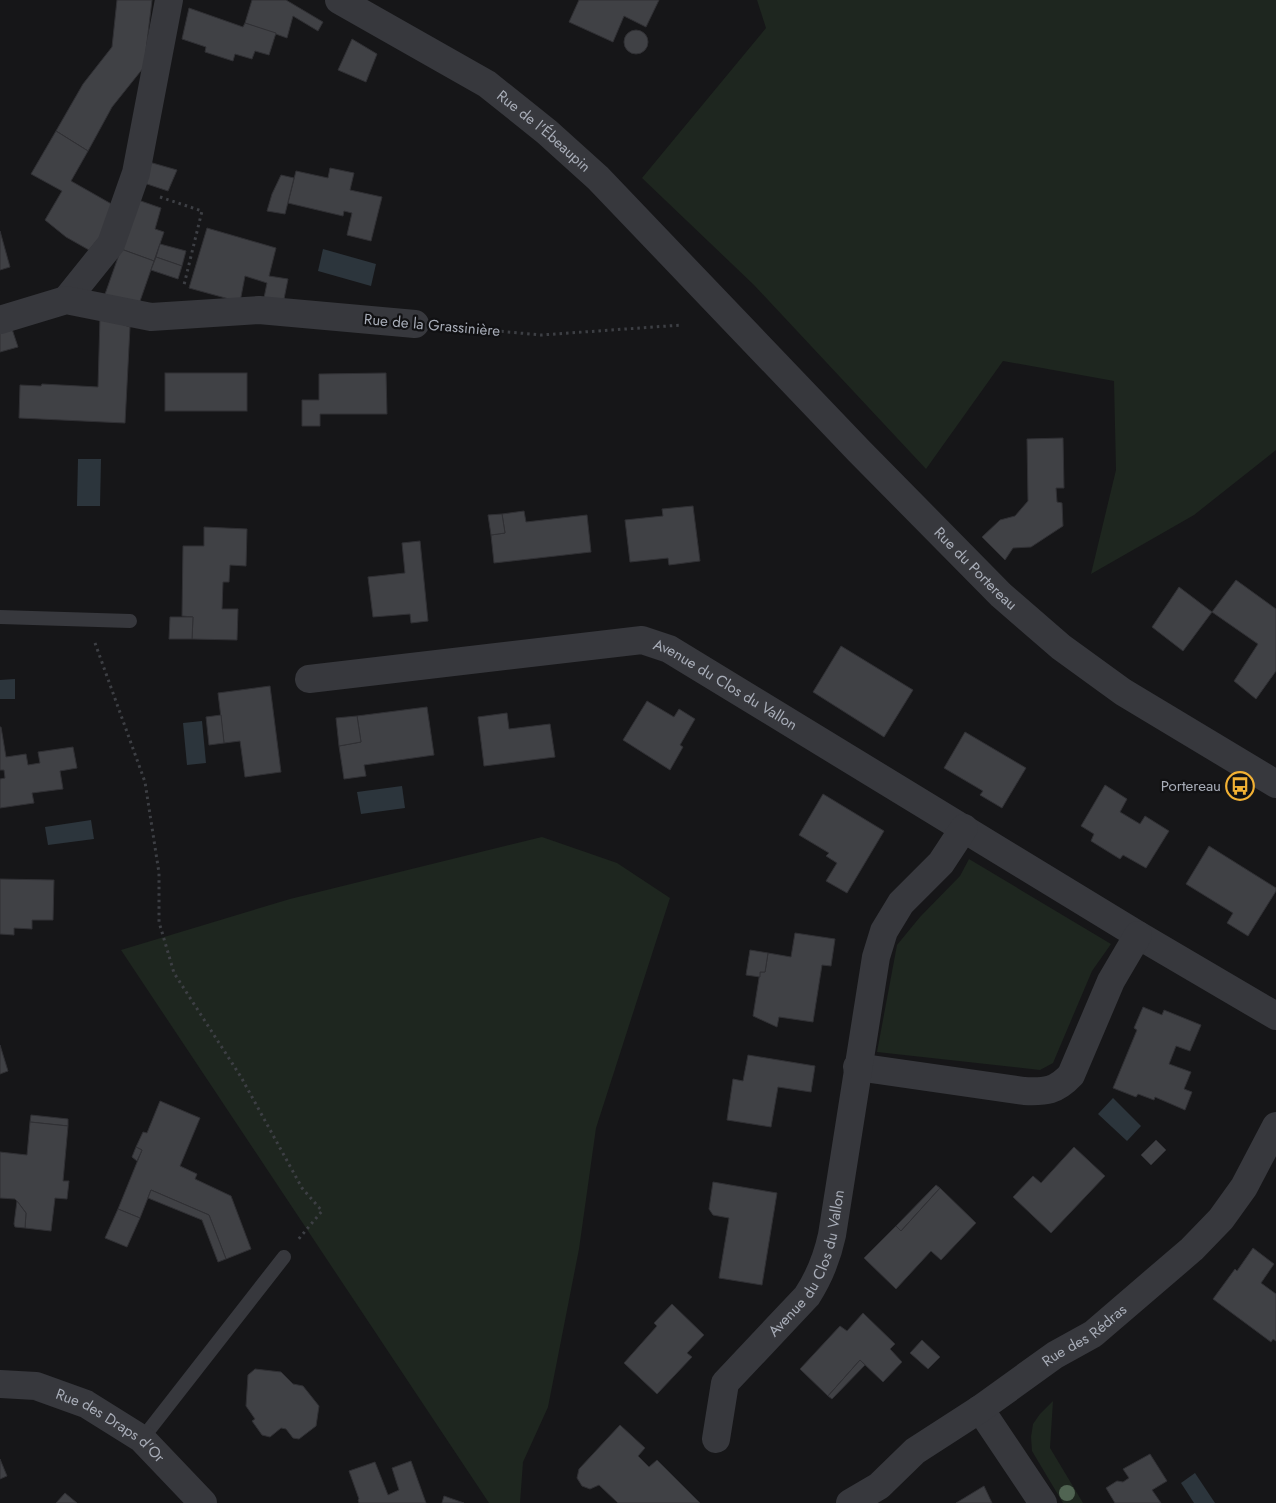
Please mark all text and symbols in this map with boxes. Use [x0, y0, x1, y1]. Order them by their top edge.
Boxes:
street label: Rue de l'Ébeaupin [492, 85, 596, 177]
street label: Rue de la Grassinière [363, 308, 501, 342]
street label: Rue du Portereau [929, 522, 1022, 615]
street label: Avenue du Clos du Vallon [650, 634, 801, 736]
bus stop icon: Portereau [1225, 771, 1255, 801]
place label: Portereau [1161, 775, 1221, 797]
street label: Avenue du Clos du Vallon [763, 1188, 850, 1342]
street label: Rue des Rédras [1037, 1299, 1131, 1372]
street label: Rue des Draps d'Or [53, 1383, 171, 1468]

